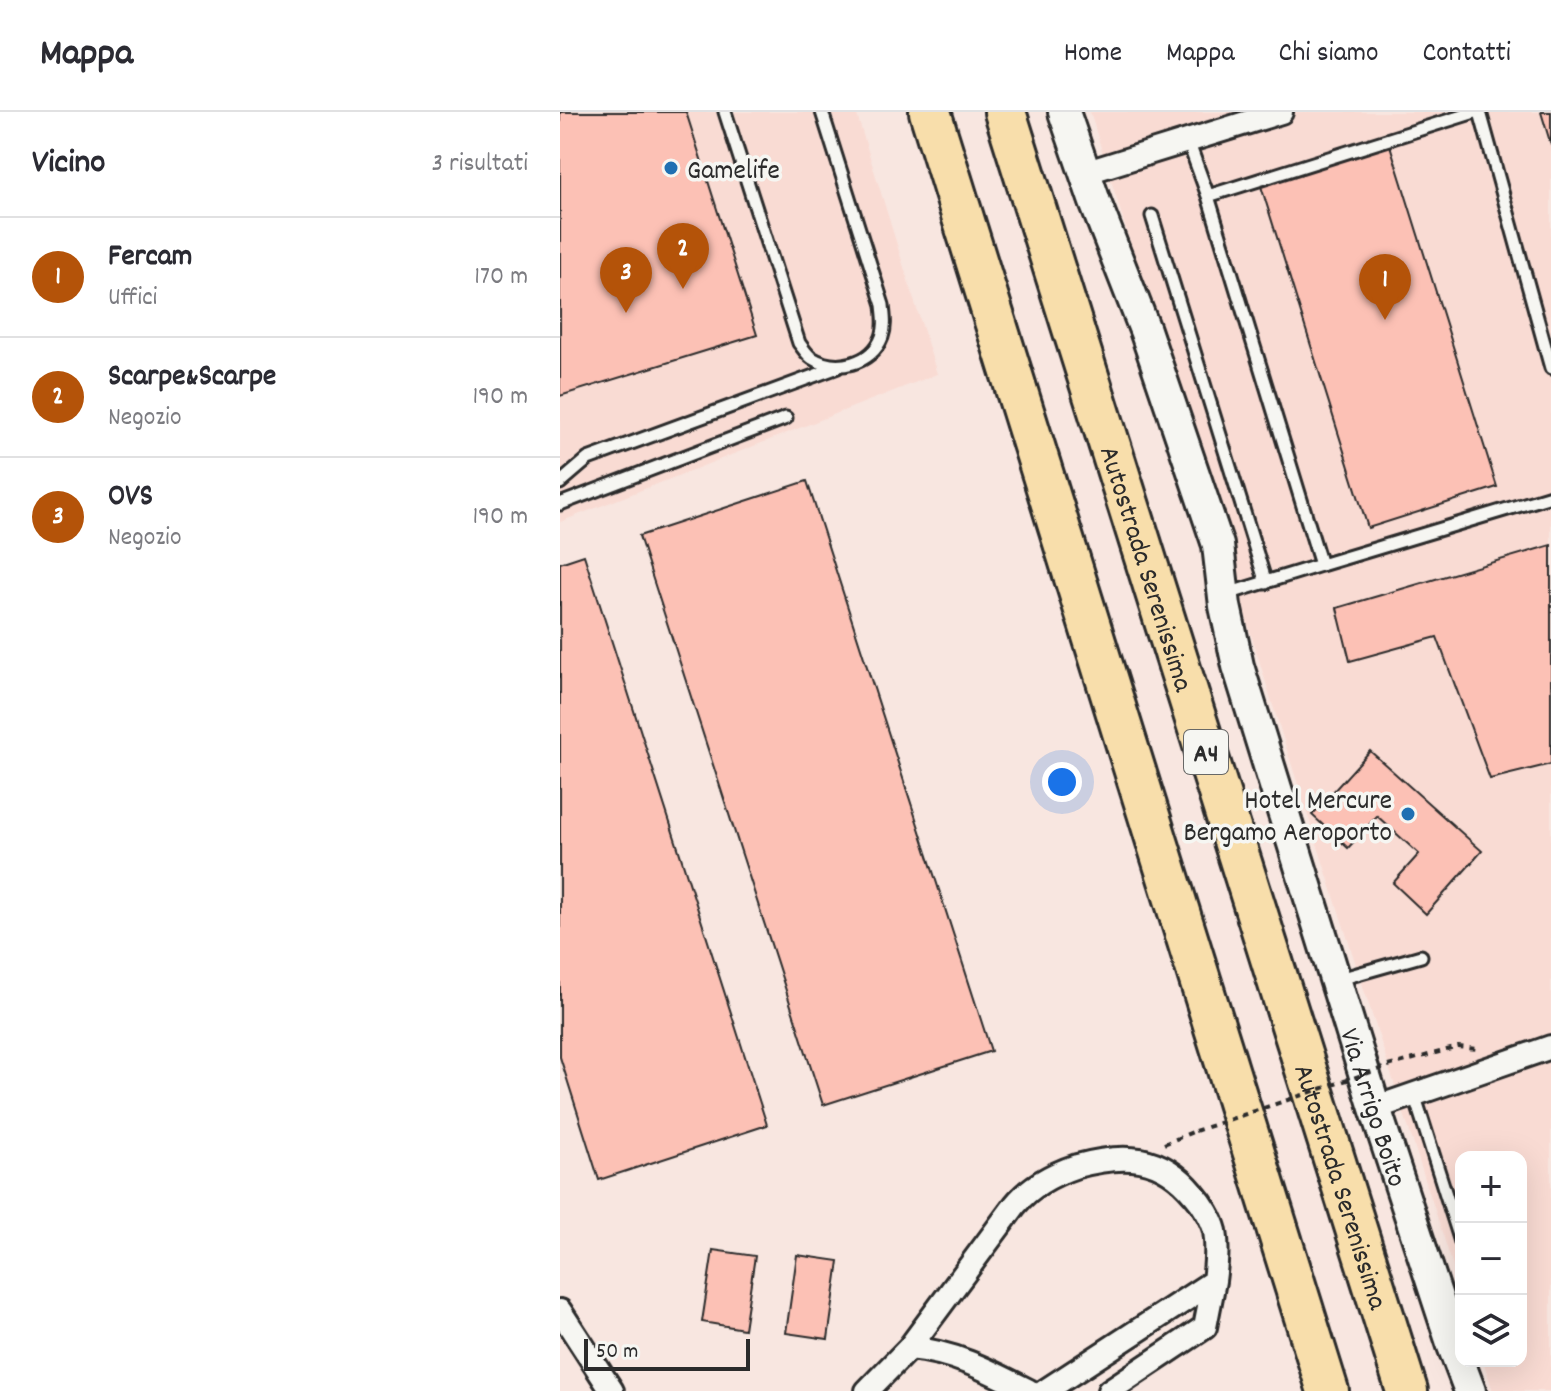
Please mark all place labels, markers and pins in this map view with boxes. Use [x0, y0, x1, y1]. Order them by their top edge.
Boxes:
place label: Gamelife [687, 153, 780, 193]
marker: Gamelife [662, 159, 680, 177]
pin: 2 [657, 223, 709, 289]
pin: 3 [600, 247, 652, 313]
pin: 1 [1359, 254, 1411, 320]
place label: Hotel Mercure Bergamo Aeroporto [1184, 783, 1392, 855]
marker: Hotel Mercure Bergamo Aeroporto [1399, 805, 1417, 823]

